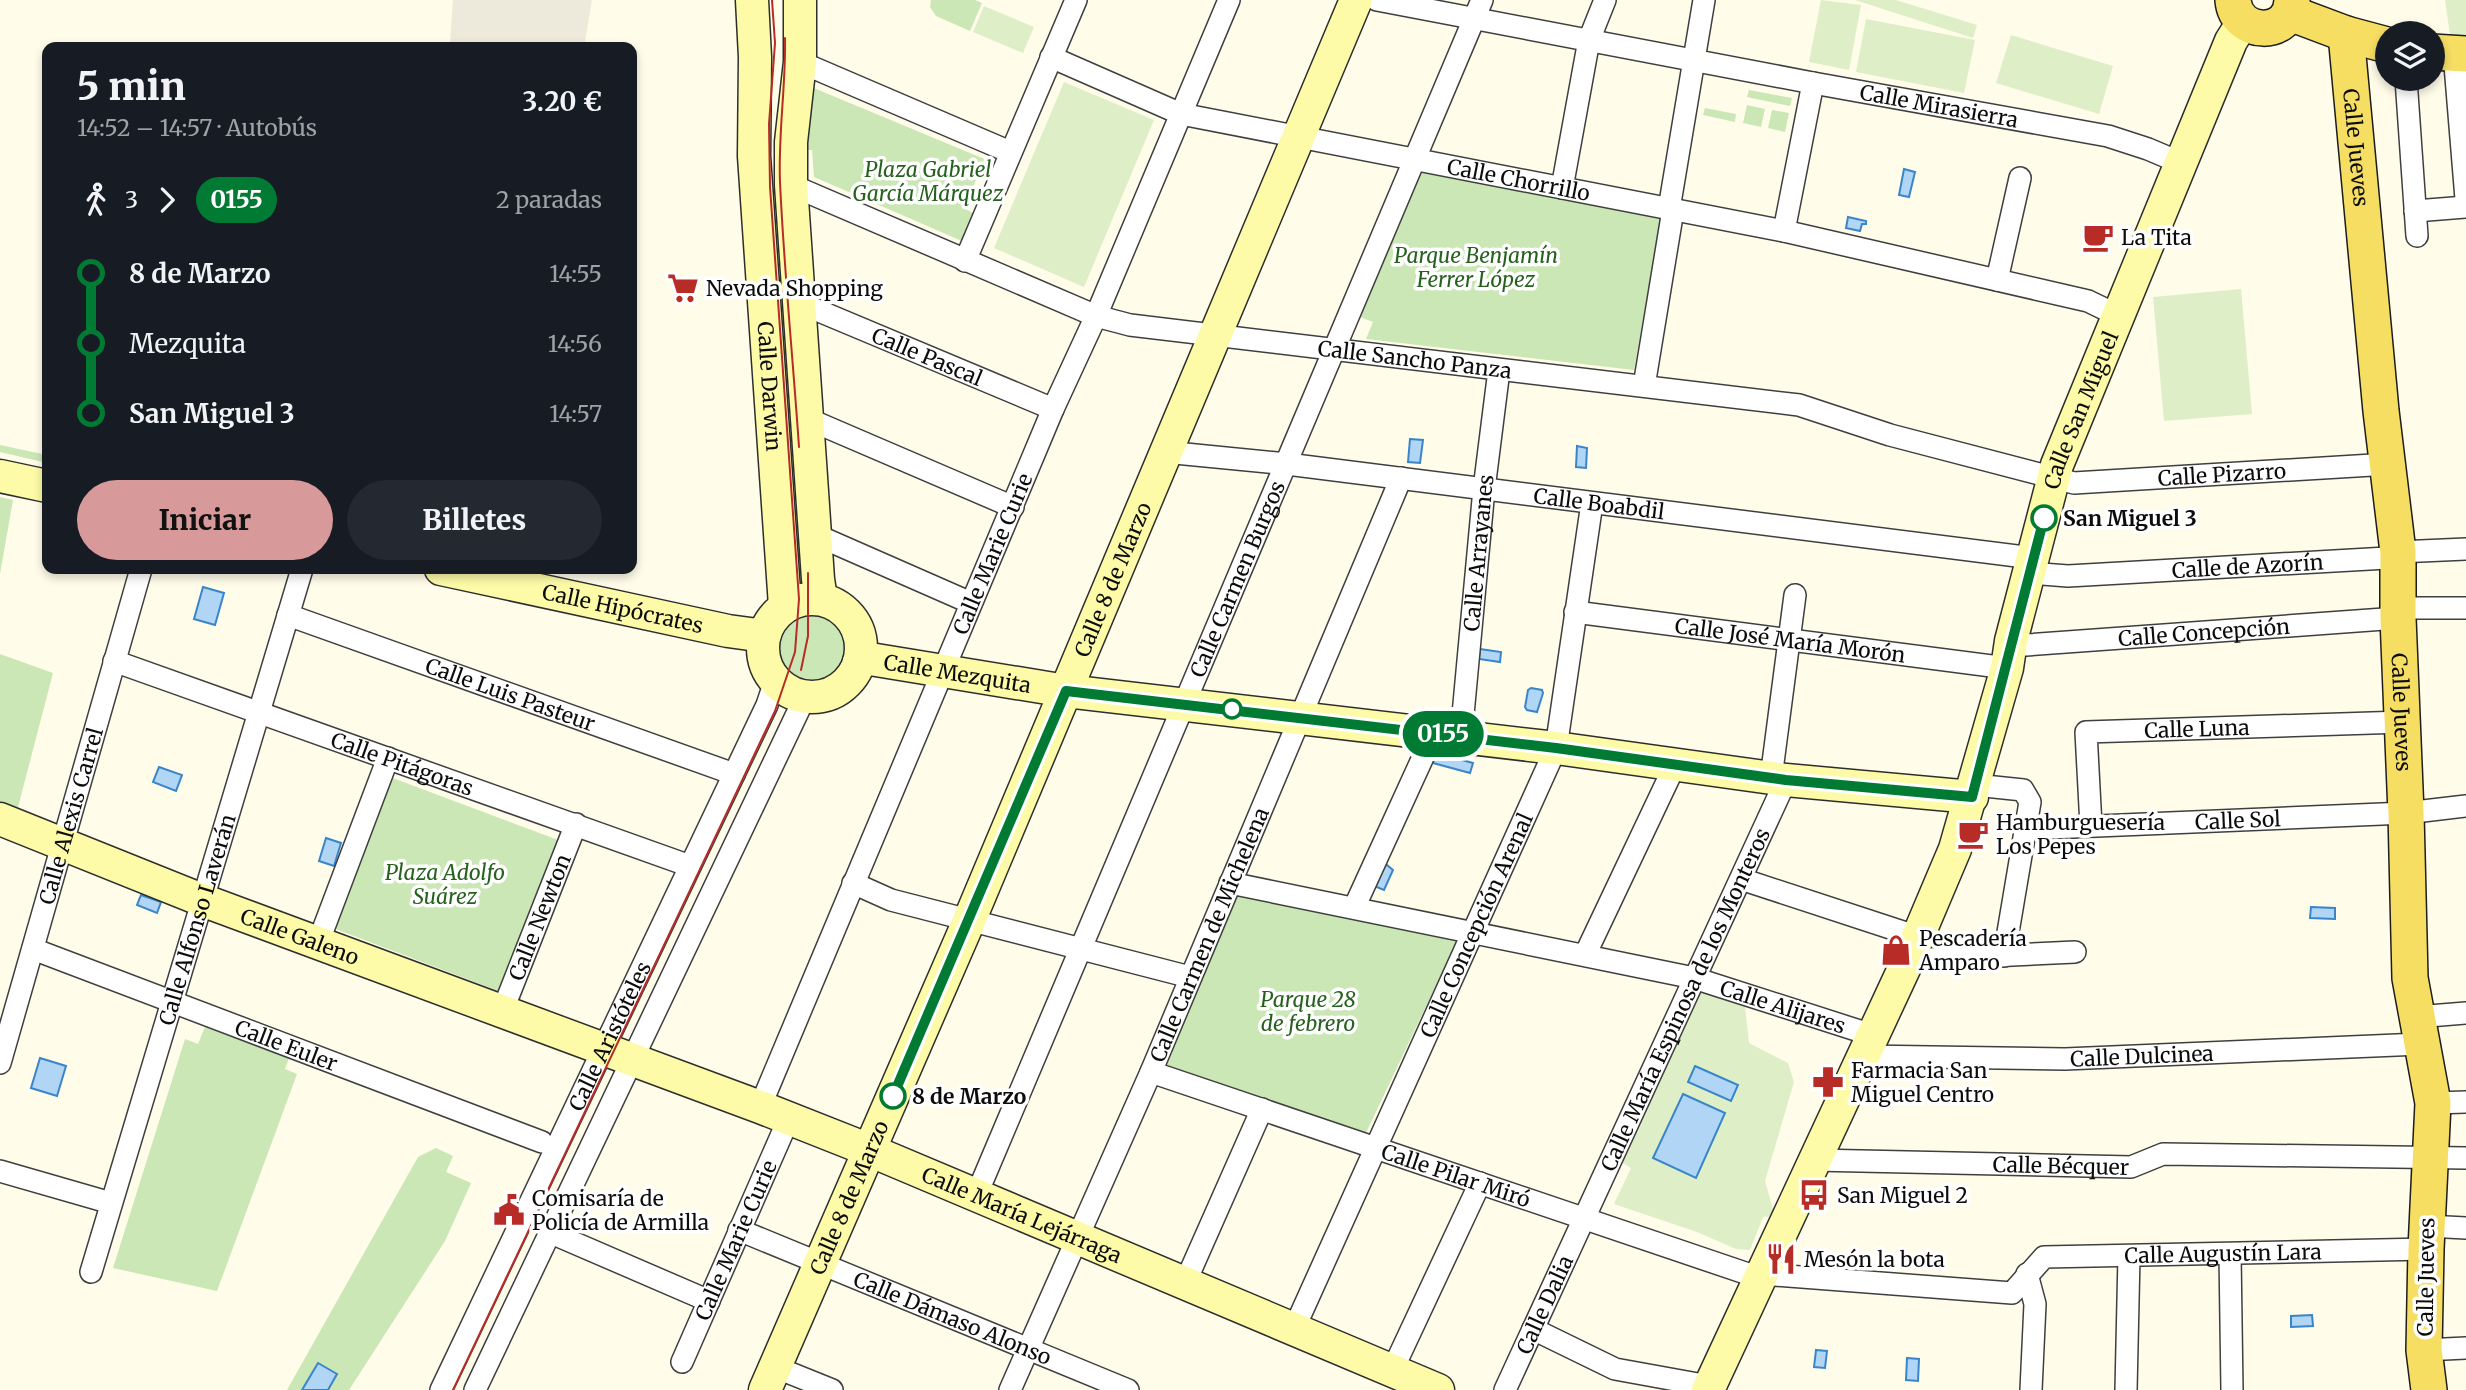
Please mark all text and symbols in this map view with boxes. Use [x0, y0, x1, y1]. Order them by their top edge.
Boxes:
map controls [2375, 21, 2445, 91]
button: layers [2375, 21, 2445, 91]
text: 5 min [77, 63, 186, 110]
street label: Calle Mirasierra [1858, 78, 2020, 133]
text: 3.20 € [522, 85, 602, 118]
street label: Calle Jueves [2338, 87, 2375, 208]
text: 14:52 – 14:57 · Autobús [77, 113, 317, 142]
street label: Calle Chorrillo [1445, 152, 1592, 207]
park label: Plaza Gabriel García Márquez [853, 156, 1004, 207]
icon: walk [77, 181, 115, 219]
icon: forward [148, 181, 186, 219]
text: 0155 [210, 184, 263, 215]
text: 3 [125, 185, 138, 214]
text: 2 paradas [496, 185, 602, 214]
cafe icon: La Tita [2081, 220, 2115, 254]
place label: La Tita [2121, 224, 2192, 251]
park label: Parque Benjamín Ferrer López [1394, 242, 1558, 293]
text: 8 de Marzo [129, 257, 271, 290]
text: 14:55 [549, 259, 602, 288]
supermarket icon: Nevada Shopping [666, 271, 700, 305]
place label: Nevada Shopping [706, 275, 883, 302]
street label: Calle Darwin [752, 321, 788, 452]
street label: Calle Pascal [868, 321, 987, 392]
text: Mezquita [129, 327, 246, 360]
street label: Calle San Miguel [2038, 327, 2124, 492]
text: 14:56 [548, 329, 602, 358]
street label: Calle Sancho Panza [1316, 334, 1513, 384]
text: San Miguel 3 [129, 397, 295, 430]
text: 14:57 [549, 399, 602, 428]
street label: Calle Pizarro [2157, 457, 2287, 491]
street label: Calle Marie Curie [946, 469, 1038, 638]
street label: Calle Arrayanes [1457, 473, 1499, 632]
street label: Calle Carmen Burgos [1184, 477, 1291, 681]
button: Iniciar [77, 480, 333, 560]
button: Billetes [347, 480, 602, 560]
street label: Calle Boabdil [1532, 482, 1667, 525]
street label: Calle 8 de Marzo [1068, 498, 1157, 661]
marker: San Miguel 3 [2031, 505, 2057, 531]
place label: San Miguel 3 [2063, 505, 2197, 532]
street label: Calle de Azorín [2171, 548, 2324, 584]
street label: Calle Hipócrates [540, 578, 706, 639]
street label: Calle José María Morón [1673, 612, 1907, 668]
street label: Calle Concepción [2117, 612, 2291, 652]
street label: Calle Mezquita [882, 648, 1033, 699]
street label: Calle Luis Pasteur [422, 652, 599, 737]
street label: Calle Jueves [2386, 652, 2418, 772]
unlabelled marker [1222, 699, 1242, 719]
line badge: 0155 [1394, 711, 1492, 757]
street label: Calle Luna [2144, 713, 2250, 744]
text: 0155 [1417, 718, 1469, 749]
street label: Calle Alexis Carrel [32, 724, 109, 907]
street label: Calle Pitágoras [327, 726, 477, 801]
street label: Calle Carmen de Michelena [1143, 803, 1274, 1066]
street label: Calle Sol [2194, 805, 2282, 835]
street label: Calle Concepción Arenal [1414, 808, 1539, 1042]
place label: Hamburguesería Los Pepes [1996, 809, 2165, 860]
street label: Calle Alfonso Laverán [152, 811, 241, 1028]
cafe icon: Hamburguesería Los Pepes [1956, 817, 1990, 851]
street label: Calle María Espinosa de los Monteros [1594, 824, 1776, 1175]
street label: Calle Newton [502, 850, 576, 984]
park label: Plaza Adolfo Suárez [385, 859, 505, 910]
street label: Calle Galeno [237, 902, 363, 971]
place label: Pescadería Amparo [1918, 925, 2027, 976]
shop icon: Pescadería Amparo [1879, 933, 1913, 967]
street label: Calle Aristóteles [562, 957, 657, 1115]
street label: Calle Alijares [1717, 974, 1849, 1039]
park label: Parque 28 de febrero [1260, 986, 1356, 1037]
street label: Calle Euler [231, 1013, 341, 1077]
street label: Calle Dulcinea [2070, 1039, 2214, 1072]
place label: Farmacia San Miguel Centro [1851, 1057, 1994, 1108]
pharmacy icon: Farmacia San Miguel Centro [1811, 1065, 1845, 1099]
marker: 8 de Marzo [880, 1083, 906, 1109]
place label: 8 de Marzo [912, 1083, 1026, 1110]
street label: Calle 8 de Marzo [803, 1116, 894, 1279]
street label: Calle Pilar Miró [1378, 1137, 1534, 1213]
street label: Calle Bécquer [1992, 1150, 2129, 1180]
street label: Calle Marie Curie [688, 1156, 782, 1324]
street label: Calle María Lejárraga [918, 1160, 1126, 1269]
bus stop icon: San Miguel 2 [1797, 1178, 1831, 1212]
place label: San Miguel 2 [1837, 1182, 1968, 1209]
place label: Comisaría de Policía de Armilla [532, 1185, 709, 1236]
public building icon: Comisaría de Policía de Armilla [492, 1193, 526, 1227]
street label: Calle Jueves [2411, 1217, 2441, 1337]
street label: Calle Augustín Lara [2124, 1238, 2322, 1269]
restaurant icon: Mesón la bota [1764, 1242, 1798, 1276]
place label: Mesón la bota [1804, 1246, 1945, 1273]
street label: Calle Dalia [1510, 1251, 1579, 1358]
street label: Calle Dámaso Alonso [850, 1265, 1056, 1371]

